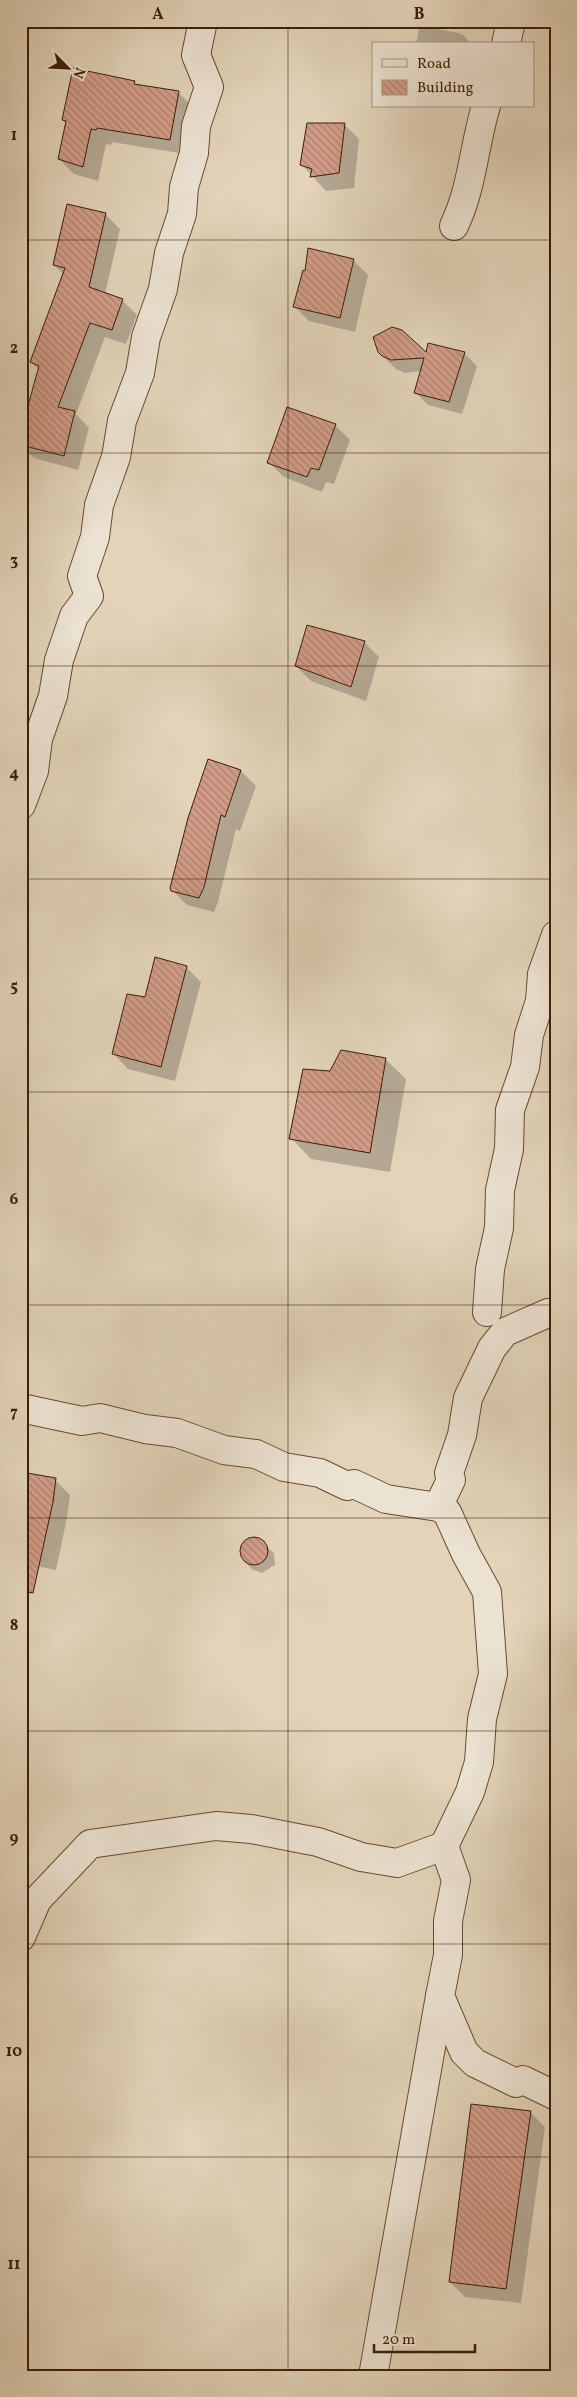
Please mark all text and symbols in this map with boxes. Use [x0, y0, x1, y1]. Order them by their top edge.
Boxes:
text: A [152, 4, 164, 26]
text: B [414, 4, 425, 26]
north arrow [42, 42, 92, 92]
legend [372, 42, 534, 108]
text: Road [417, 54, 451, 75]
text: N [68, 64, 89, 81]
text: Building [417, 78, 474, 99]
text: 1 [11, 125, 17, 147]
text: 2 [10, 338, 18, 360]
text: 3 [10, 550, 18, 572]
text: 4 [9, 763, 19, 785]
text: 5 [10, 976, 18, 998]
text: 6 [10, 1189, 19, 1211]
text: 7 [10, 1402, 18, 1424]
text: 8 [10, 1615, 18, 1637]
text: 9 [10, 1828, 19, 1850]
text: 10 [6, 2041, 22, 2063]
text: 11 [8, 2254, 20, 2276]
scale bar [374, 2322, 476, 2354]
text: 20 m [382, 2330, 415, 2351]

